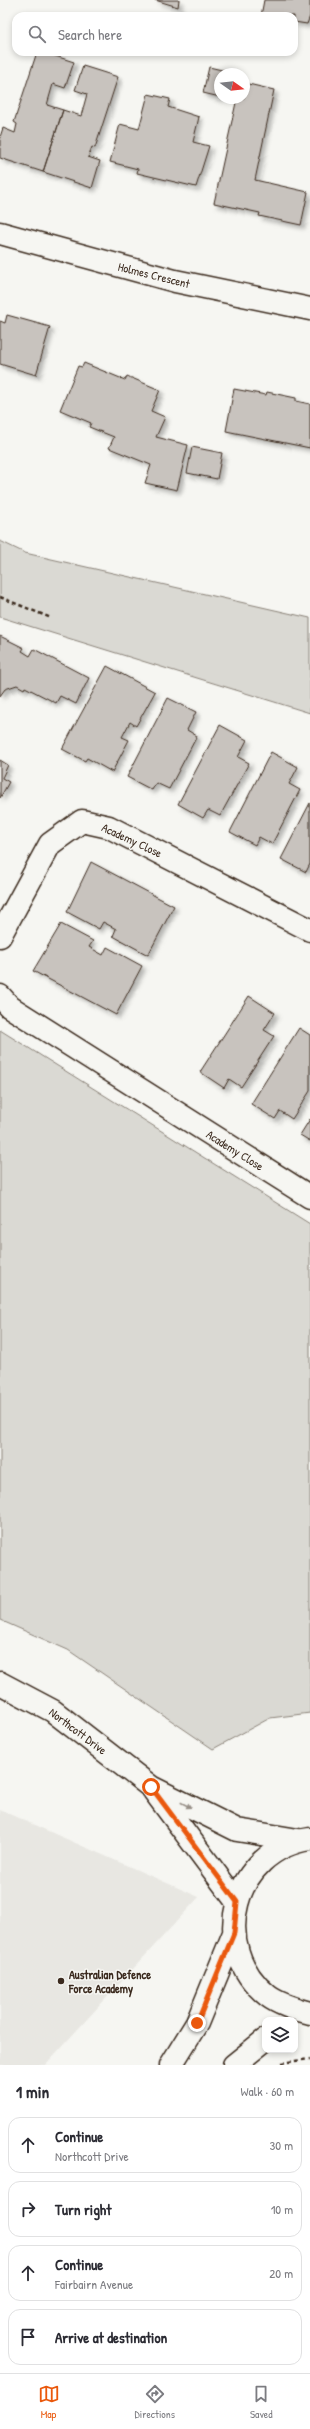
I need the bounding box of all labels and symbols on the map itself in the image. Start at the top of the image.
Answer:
north arrow [214,68,250,104]
street label: Holmes Crescent [116,258,193,292]
street label: Academy Close [99,819,165,861]
street label: Academy Close [203,1126,267,1174]
street label: Northcott Drive [46,1704,110,1758]
route start [142,1778,160,1796]
one-way arrow [180,1802,191,1808]
place label: Australian Defence Force Academy [68,1966,151,1998]
marker: Australian Defence Force Academy [56,1976,66,1986]
route end [188,2014,206,2032]

